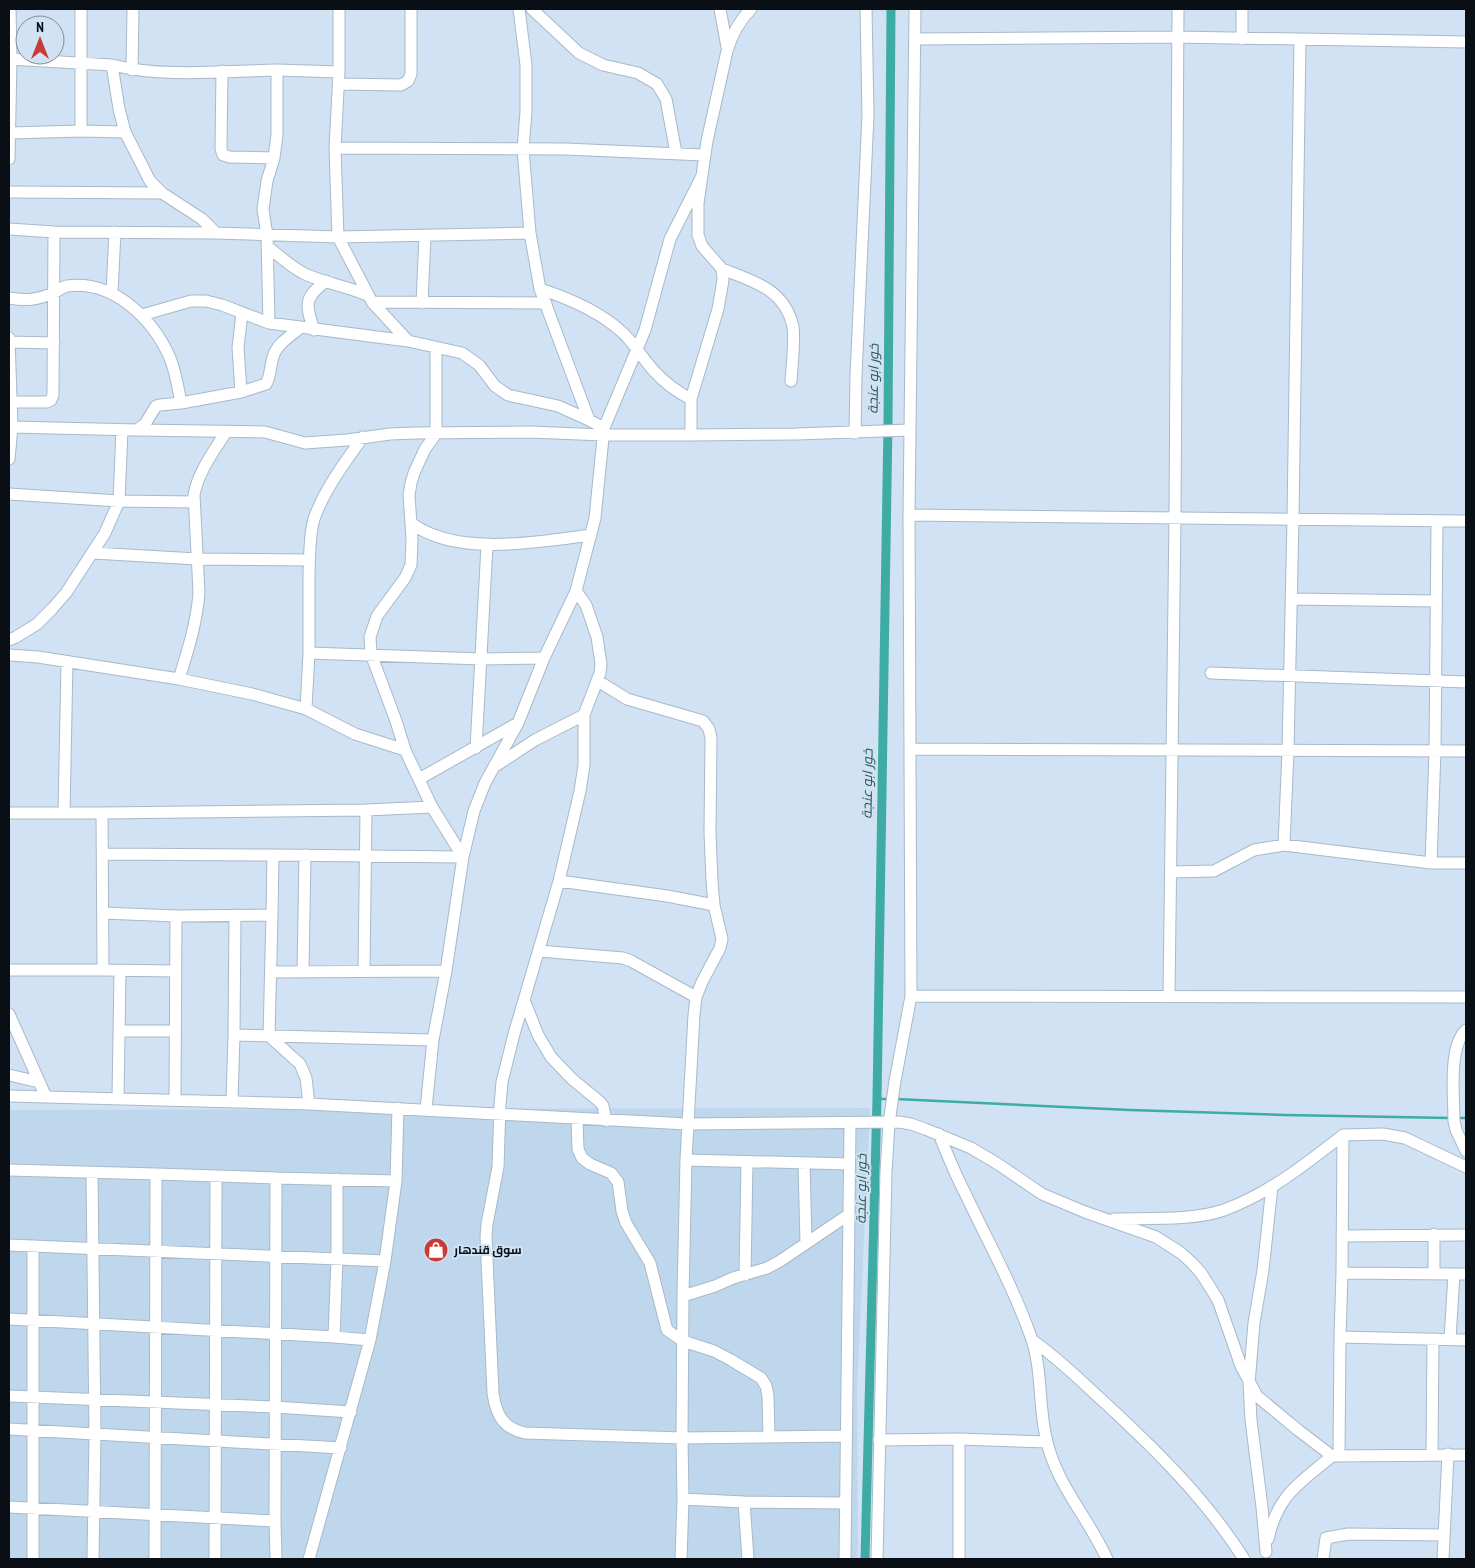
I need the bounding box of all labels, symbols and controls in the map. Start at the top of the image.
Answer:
north arrow [15,15,65,65]
text: N [36,18,44,36]
water label: خور ابو عنجة [863,343,883,414]
water label: خور ابو عنجة [857,748,877,819]
water label: خور ابو عنجة [851,1153,871,1224]
shop icon: سوق قندهار [423,1237,449,1263]
place label: سوق قندهار [453,1242,522,1258]

